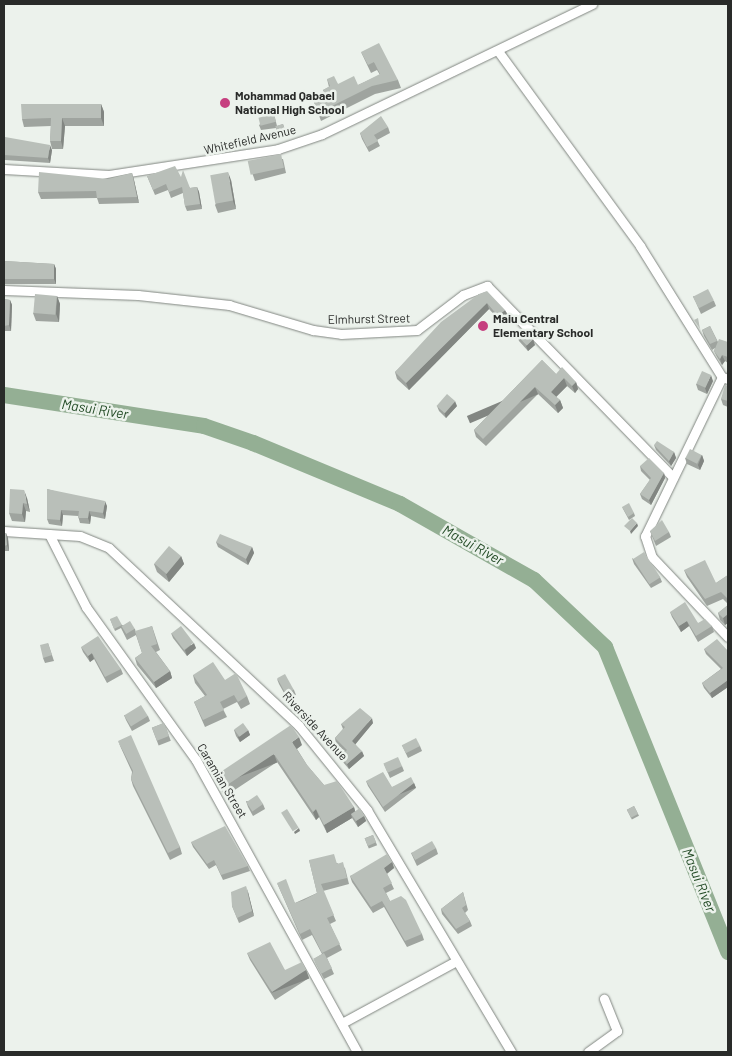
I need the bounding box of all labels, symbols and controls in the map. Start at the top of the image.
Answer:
place label: Mohammad Qabael National High School [235,89,344,117]
marker: Mohammad Qabael National High School [219,97,231,109]
street label: Whitefield Avenue [202,122,298,158]
street label: Elmhurst Street [328,311,410,327]
place label: Maiu Central Elementary School [493,312,593,340]
marker: Maiu Central Elementary School [477,320,489,332]
water label: Masui River [60,395,130,423]
water label: Masui River [439,521,507,569]
street label: Riverside Avenue [279,689,351,763]
street label: Caramian Street [194,741,250,821]
water label: Masui River [679,846,719,914]

